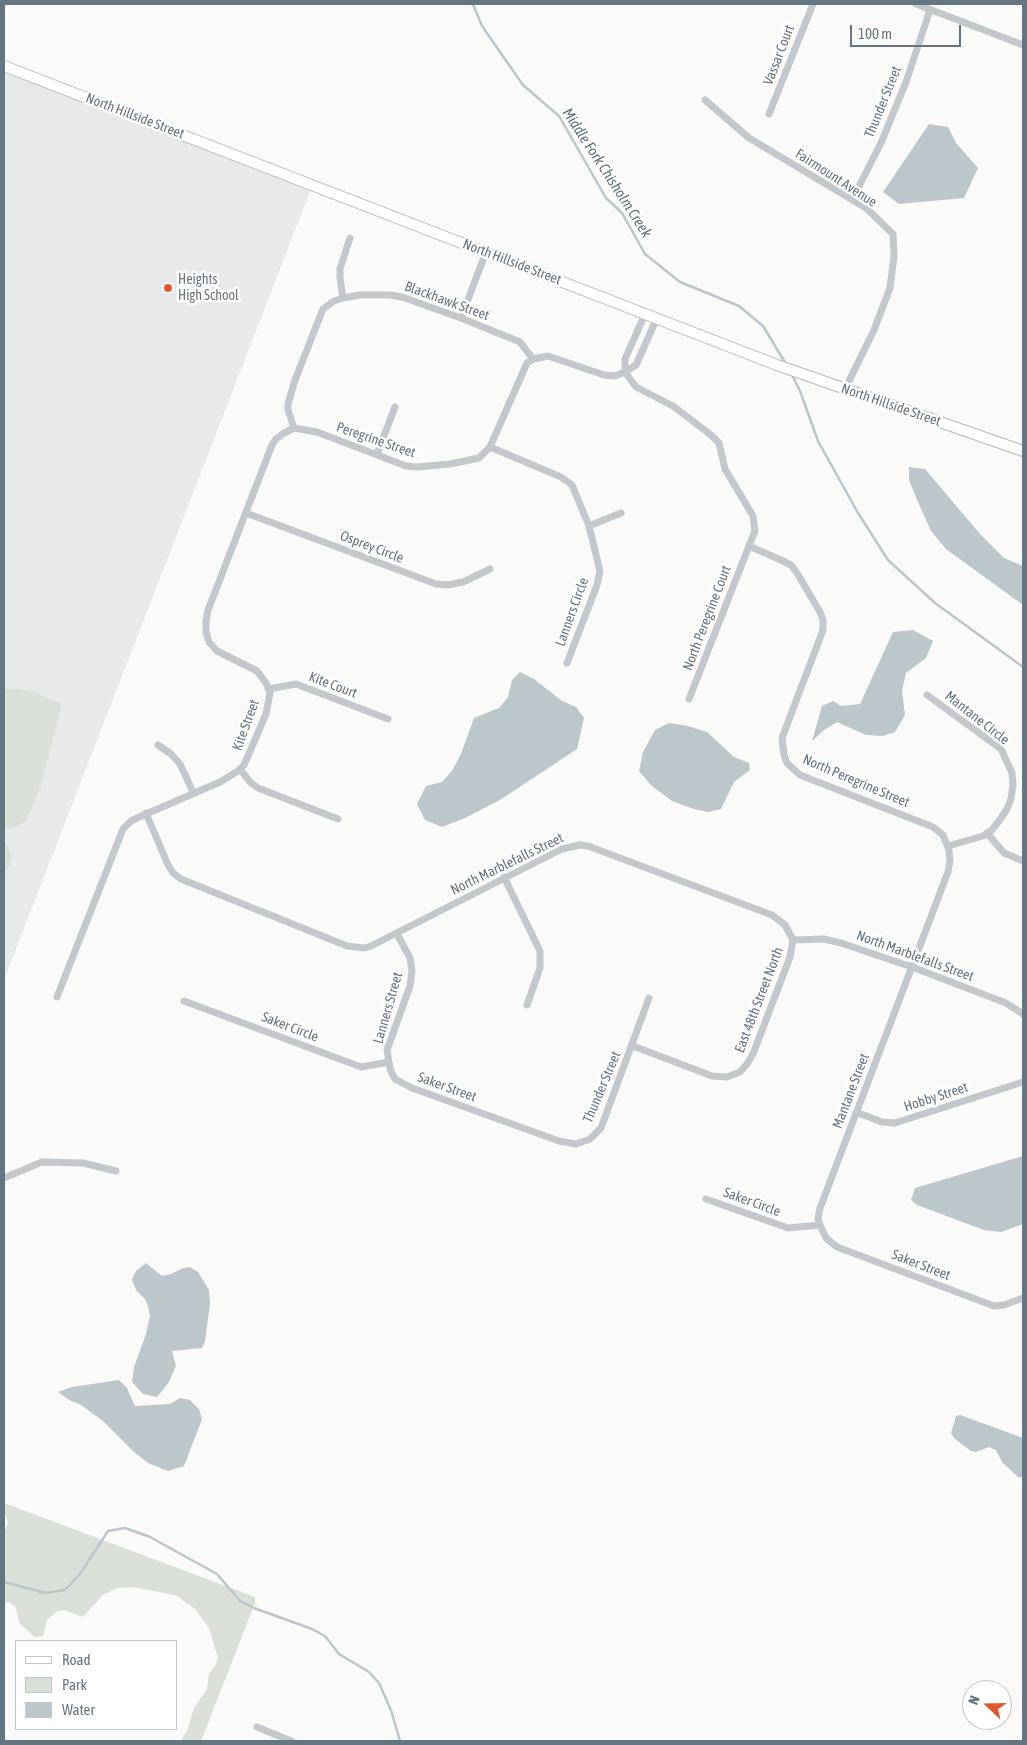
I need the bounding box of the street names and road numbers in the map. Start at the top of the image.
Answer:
street label: Vassar Court [760,23,798,87]
street label: Thunder Street [861,64,905,140]
street label: North Hillside Street [83,89,187,143]
street label: Fairmount Avenue [792,145,880,211]
street label: North Hillside Street [460,235,564,289]
street label: Blackhawk Street [402,278,492,324]
street label: North Hillside Street [839,380,943,430]
street label: Peregrine Street [334,419,418,461]
street label: Osprey Circle [338,527,406,567]
street label: North Peregrine Court [679,563,735,673]
street label: Lanners Circle [552,575,592,649]
street label: Kite Court [307,668,359,702]
street label: Mantane Circle [941,688,1013,748]
street label: Kite Street [229,697,263,753]
street label: North Peregrine Street [800,751,912,811]
street label: North Marblefalls Street [448,829,566,899]
street label: North Marblefalls Street [854,927,976,985]
street label: East 48th Street North [731,945,787,1055]
street label: Lanners Street [370,970,406,1046]
street label: Saker Circle [259,1009,321,1045]
street label: Thunder Street [579,1049,625,1125]
street label: Mantane Street [829,1051,873,1131]
street label: Saker Street [415,1069,479,1105]
street label: Hobby Street [902,1079,970,1115]
street label: Saker Circle [721,1184,783,1220]
street label: Saker Street [889,1246,953,1284]

